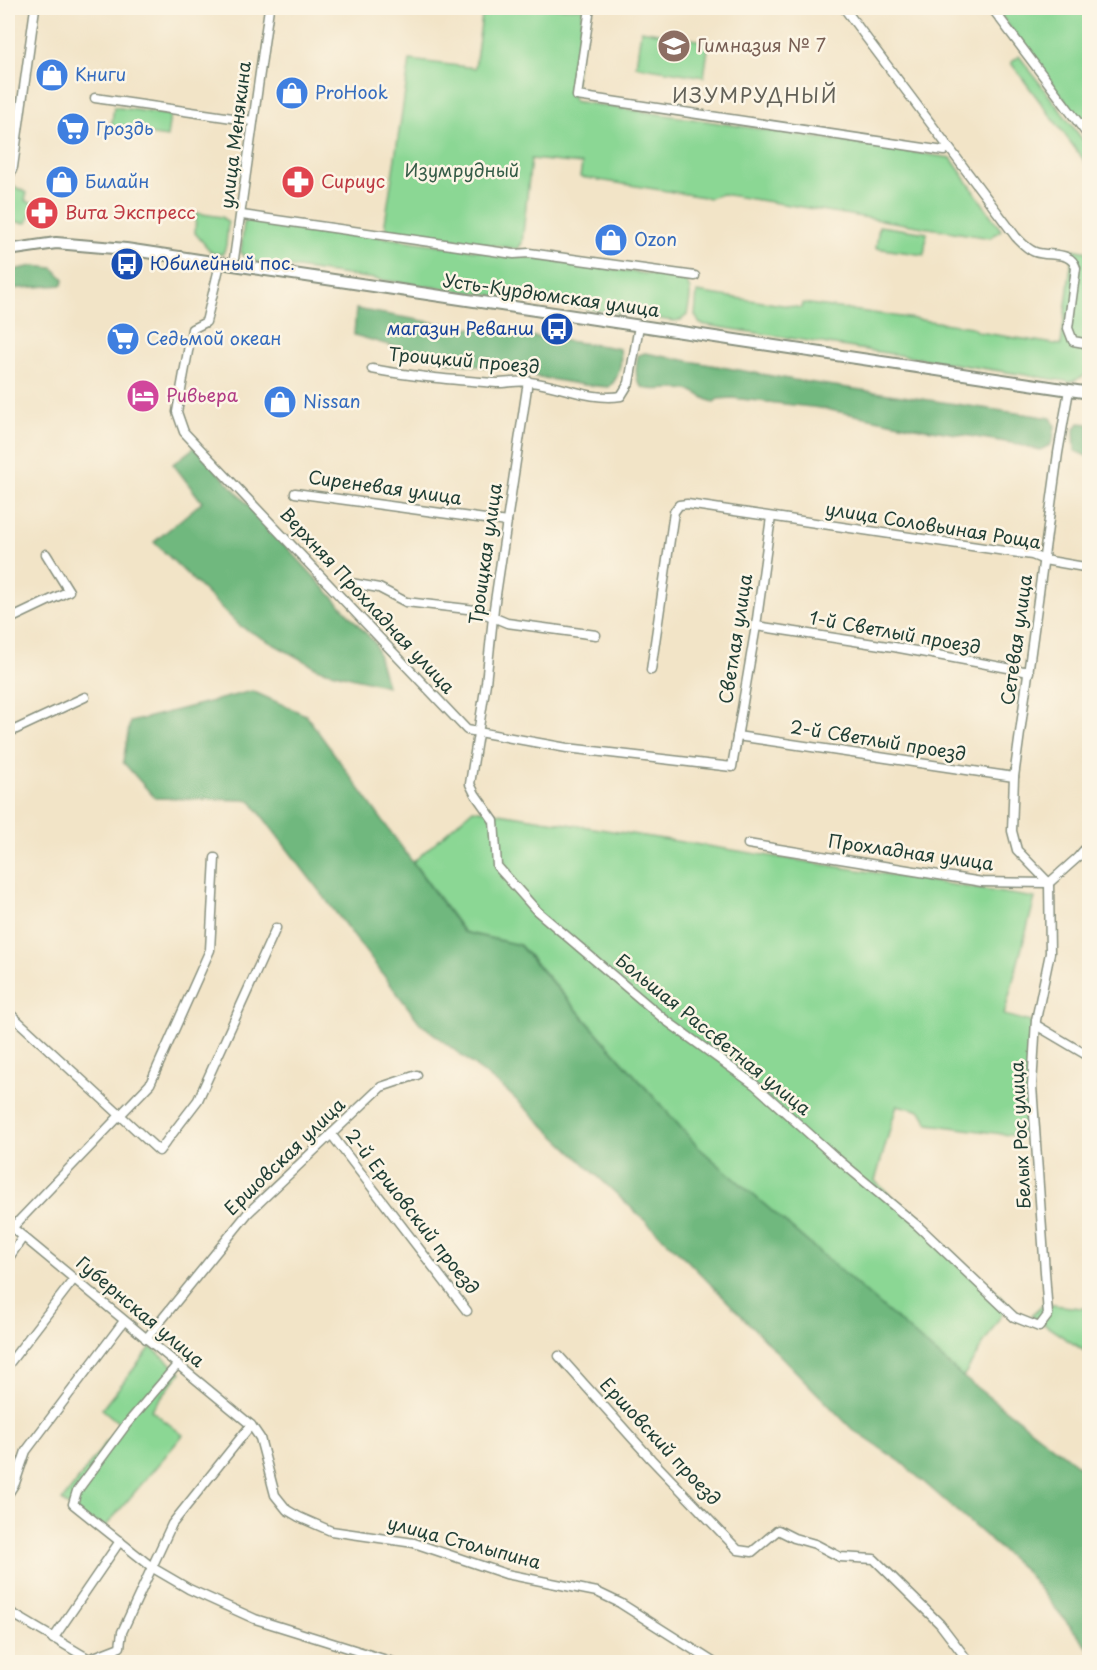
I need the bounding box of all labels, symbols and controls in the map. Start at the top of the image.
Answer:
school or university icon: Гимназия № 7 [656,28,692,64]
place label: Гимназия № 7 [697,31,826,58]
shop icon: Книги [34,57,70,93]
street label: улица Менякина [212,59,257,210]
place label: Книги [75,60,126,87]
shop icon: ProHook [274,75,310,111]
place label: ProHook [315,78,388,105]
district label: ИЗУМРУДНЫЙ [672,80,838,110]
supermarket icon: Гроздь [55,111,91,147]
place label: Гроздь [96,114,153,141]
park label: Изумрудный [405,156,519,183]
shop icon: Билайн [44,164,80,200]
pharmacy icon: Сириус [280,164,316,200]
place label: Билайн [85,167,149,194]
place label: Сириус [321,167,385,194]
pharmacy icon: Вита Экспресс [24,195,60,231]
place label: Вита Экспресс [65,198,196,225]
shop icon: Ozon [593,222,629,258]
place label: Ozon [634,225,677,252]
bus stop icon: Юбилейный пос. [109,246,145,282]
place label: Юбилейный пос. [150,249,295,276]
street label: Усть-Курдюмская улица [441,266,662,323]
bus stop icon: магазин Реванш [539,311,575,347]
place label: магазин Реванш [387,314,534,341]
supermarket icon: Седьмой океан [105,321,141,357]
place label: Седьмой океан [146,324,282,351]
street label: Троицкий проезд [388,339,541,380]
hotel icon: Ривьера [125,378,161,414]
place label: Ривьера [166,381,239,408]
shop icon: Nissan [262,384,298,420]
place label: Nissan [303,387,360,414]
street label: Сиреневая улица [307,462,464,511]
street label: Троицкая улица [461,480,508,626]
street label: улица Соловьиная Роща [823,494,1044,555]
street label: Верхняя Прохладная улица [274,501,462,700]
street label: Светлая улица [711,571,758,706]
street label: Сетевая улица [993,572,1038,707]
street label: 1-й Светлый проезд [808,603,983,660]
street label: 2-й Светлый проезд [788,712,968,767]
street label: Прохладная улица [827,827,996,877]
street label: Большая Рассветная улица [611,946,818,1122]
street label: Белых Рос улица [1002,1060,1037,1210]
street label: Ершовская улица [217,1091,351,1221]
street label: 2-й Ершовский проезд [340,1122,487,1300]
street label: Губернская улица [71,1249,212,1373]
street label: Ершовский проезд [594,1371,728,1511]
street label: улица Столыпина [385,1508,545,1575]

